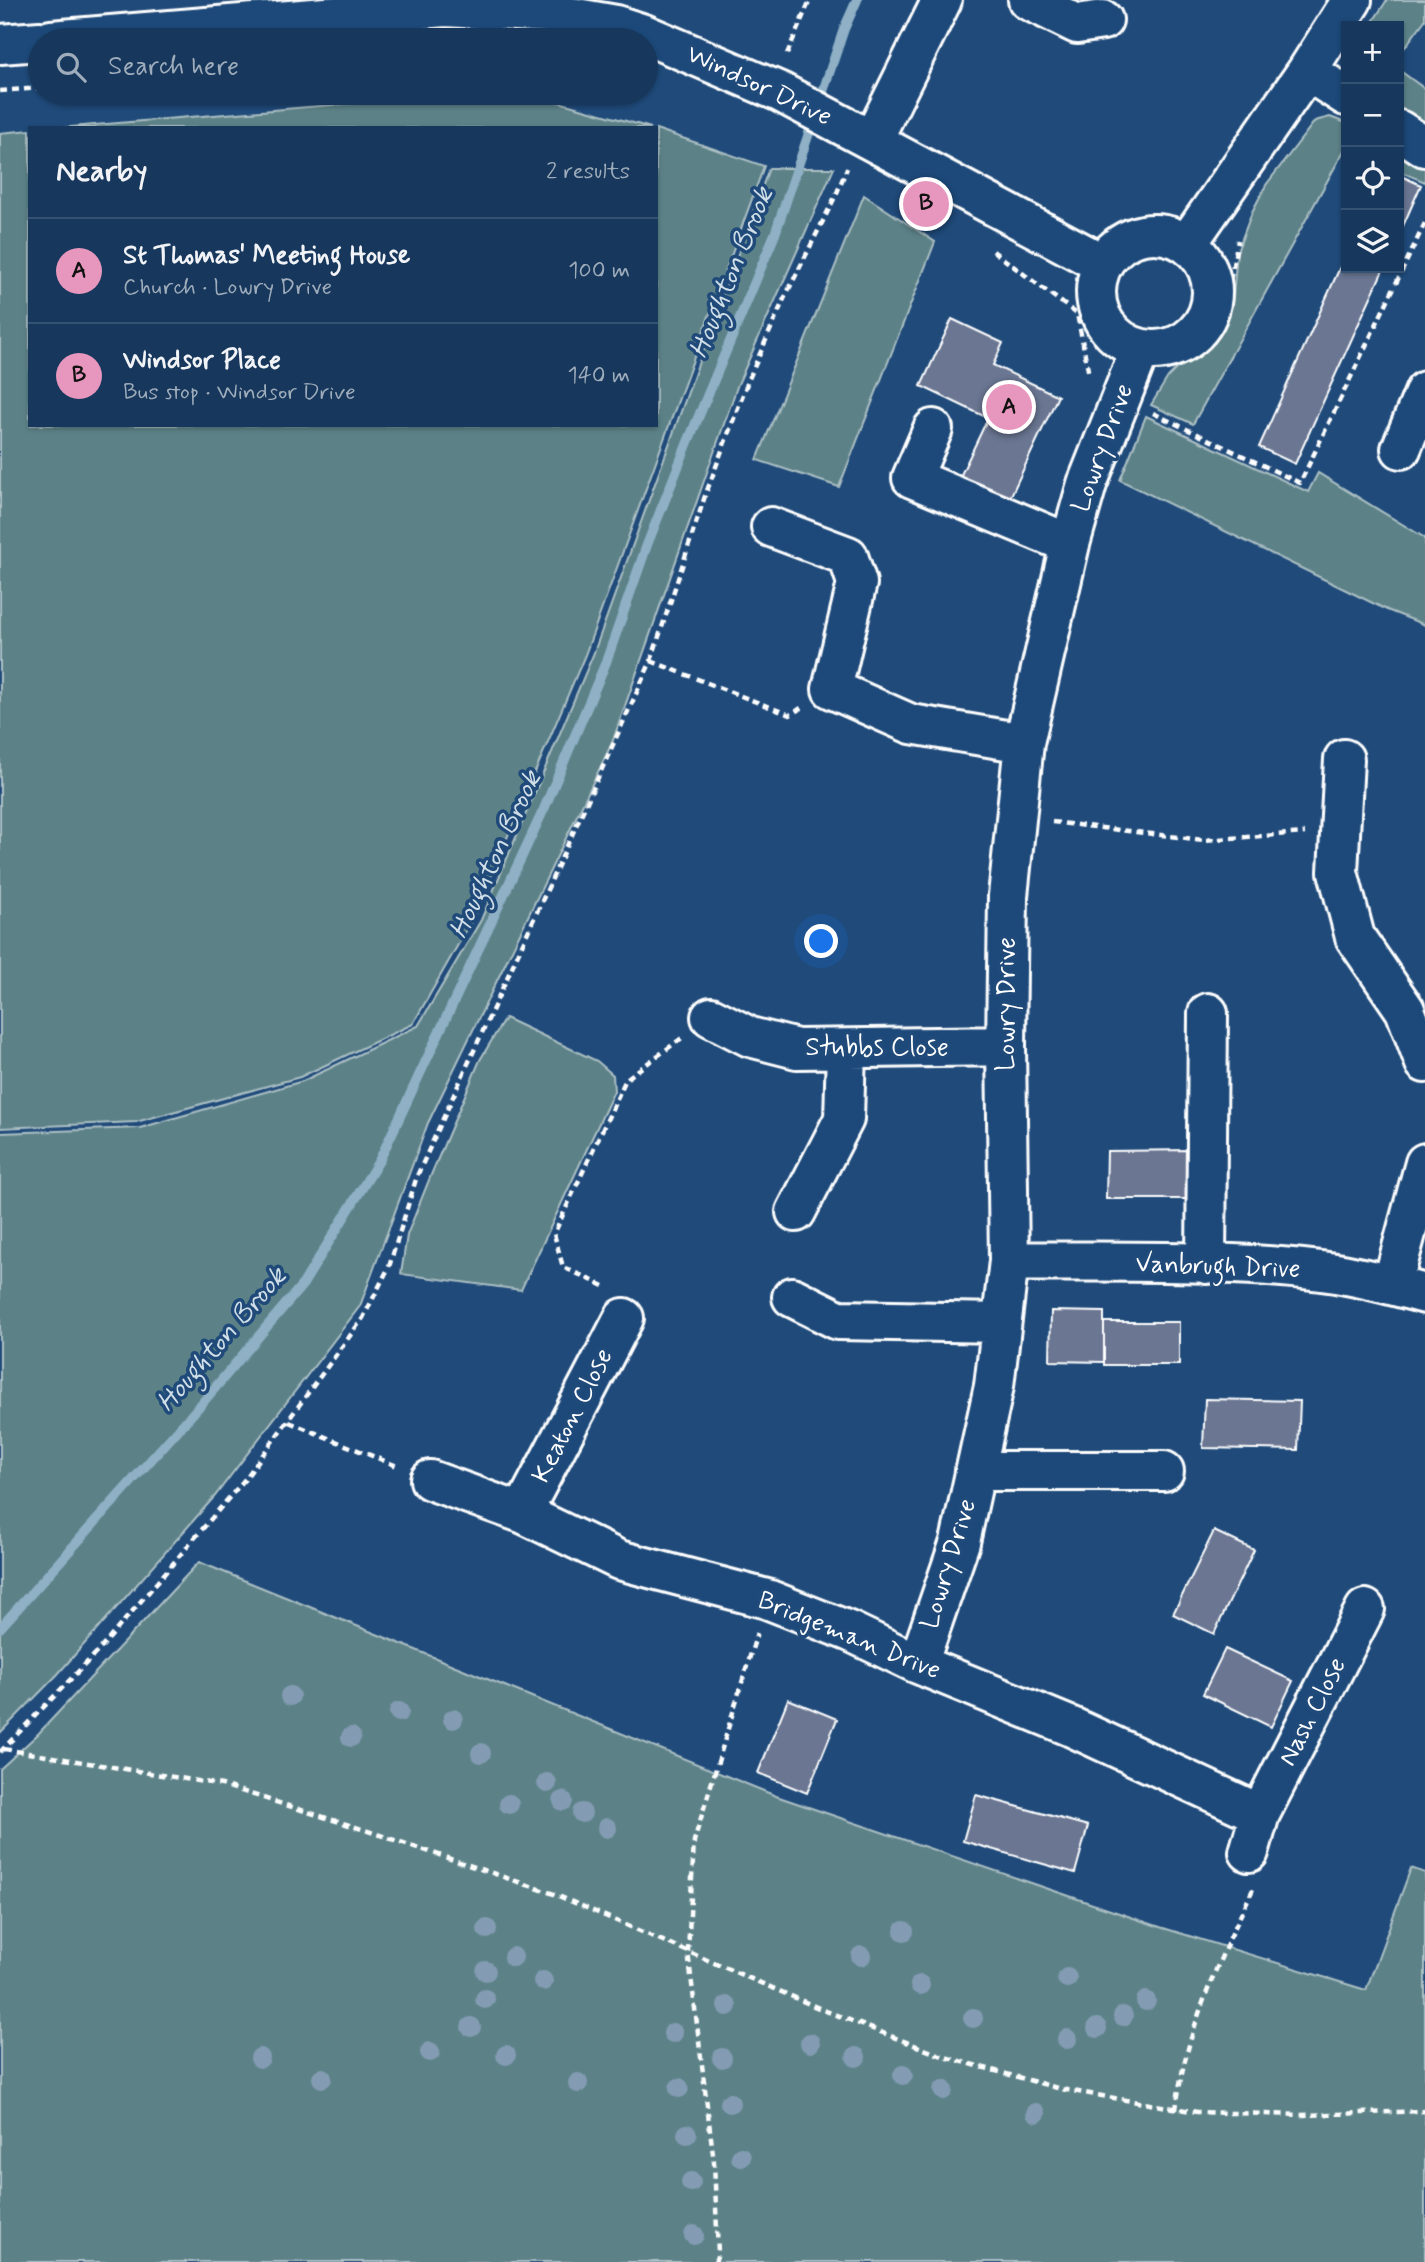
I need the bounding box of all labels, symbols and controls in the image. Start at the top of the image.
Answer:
map controls [1341,21,1404,273]
button: + [1341,21,1404,84]
search box [28,28,658,105]
street label: Windsor Drive [681,37,837,135]
icon: search [52,48,90,86]
text: Search here [108,50,239,84]
button: − [1341,84,1404,147]
button: locate [1341,147,1404,210]
text: Nearby [56,152,147,191]
text: 2 results [546,157,630,187]
pin: B [903,178,949,230]
water label: Houghton Brook [681,180,787,365]
button: layers [1341,210,1404,273]
text: St Thomas' Meeting House [123,239,410,273]
text: A [71,256,87,286]
text: 100 m [568,256,630,286]
text: Church · Lowry Drive [123,273,332,303]
text: Windsor Place [123,344,281,378]
text: B [72,361,86,391]
text: 140 m [567,361,630,391]
text: Bus stop · Windsor Drive [123,378,356,408]
street label: Lowry Drive [1064,379,1142,517]
pin: A [986,381,1032,433]
water label: Houghton Brook [441,763,555,946]
your location [804,924,838,958]
street label: Lowry Drive [990,937,1024,1071]
street label: Stubbs Close [805,1031,949,1065]
street label: Vanbrugh Drive [1135,1247,1301,1290]
water label: Houghton Brook [149,1258,299,1422]
street label: Keaton Close [525,1343,621,1489]
street label: Lowry Drive [913,1495,985,1633]
street label: Bridgeman Drive [752,1584,946,1688]
street label: Nash Close [1271,1652,1355,1772]

